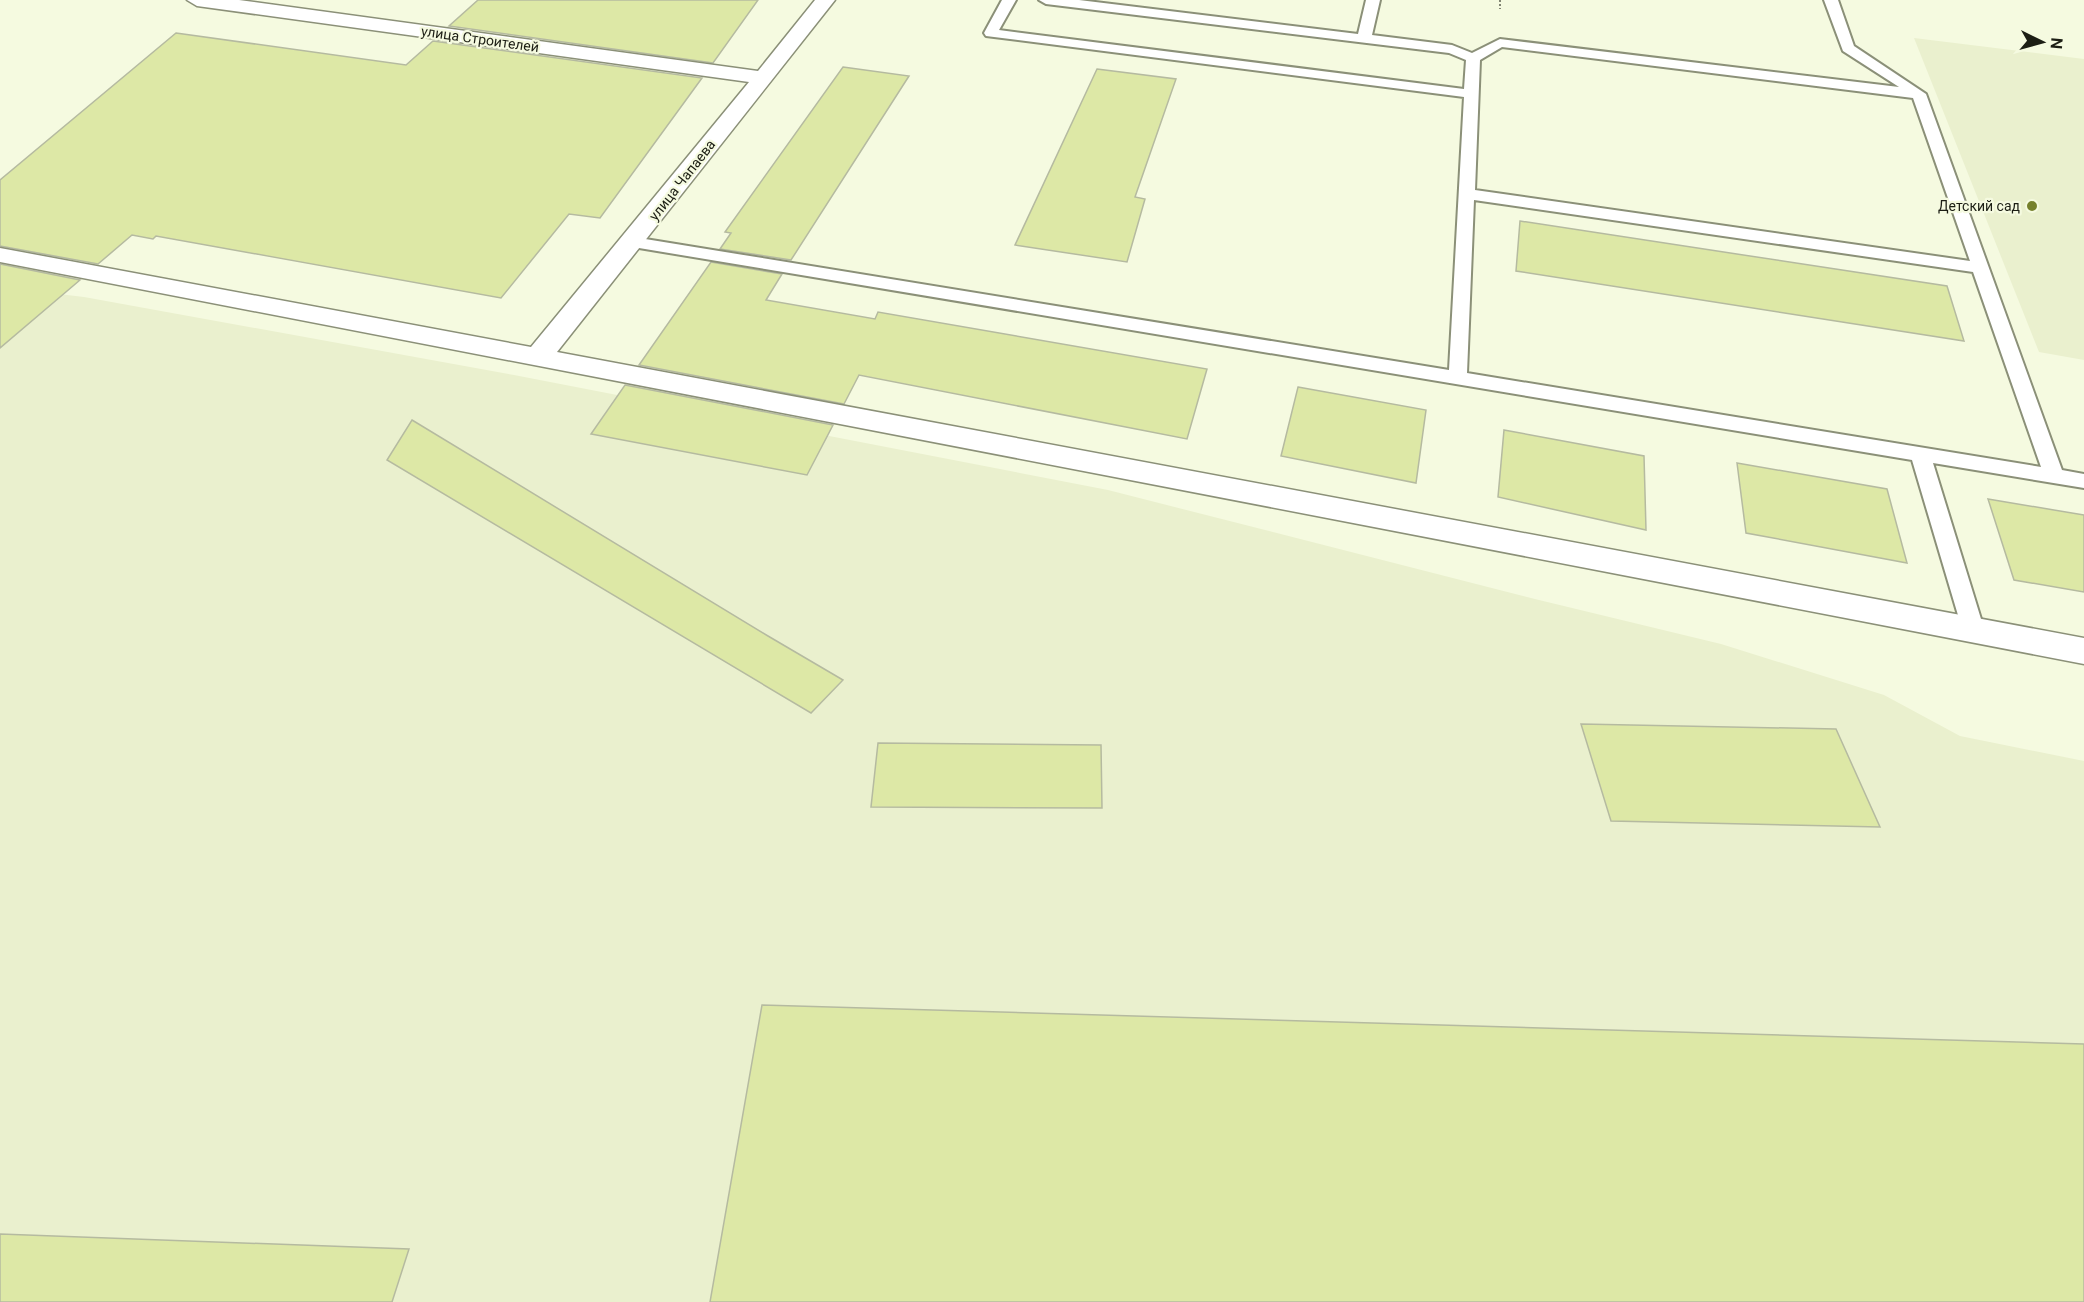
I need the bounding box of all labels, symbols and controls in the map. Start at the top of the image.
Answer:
north arrow [2012,12,2072,72]
street label: улица Строителей [420,23,540,55]
text: N [2046,37,2066,50]
street label: улица Чапаева [646,137,718,223]
place label: Детский сад [1938,198,2021,214]
marker: Детский сад [2025,199,2039,213]

